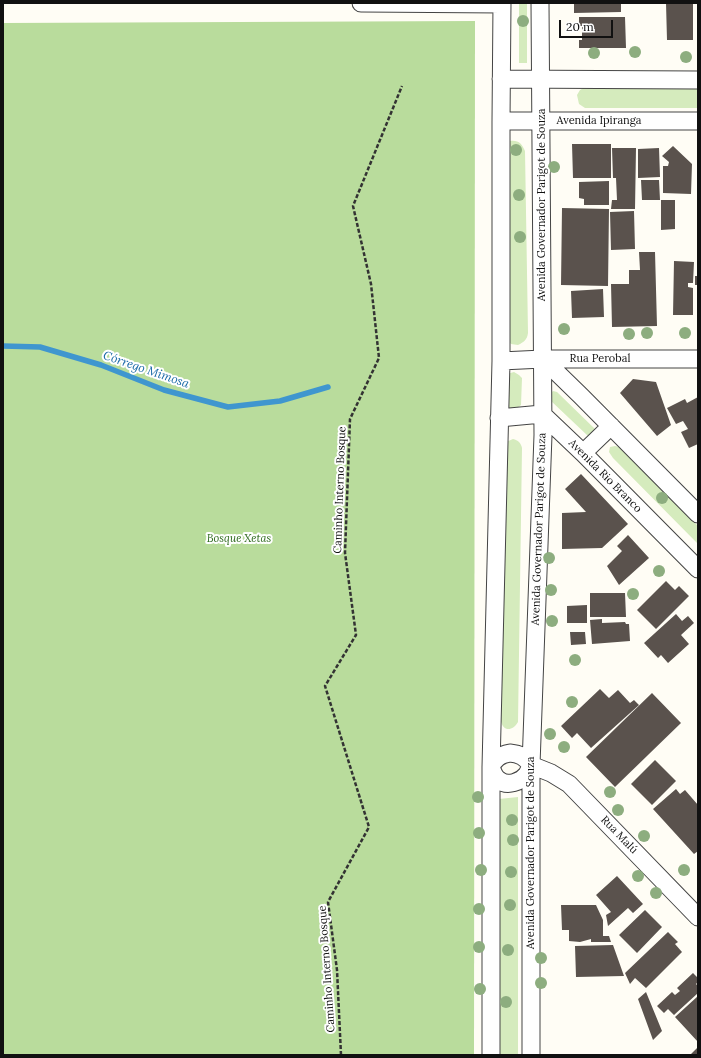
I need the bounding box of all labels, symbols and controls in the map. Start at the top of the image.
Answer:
scale bar [561,12,615,38]
text: 20 m [566,19,594,34]
street label: Avenida Governador Parigot de Souza [535,109,549,301]
street label: Avenida Ipiranga [556,114,642,128]
water label: Córrego Mimosa [101,349,191,391]
street label: Rua Perobal [570,352,630,366]
street label: Caminho Interno Bosque [331,426,349,554]
street label: Avenida Governador Parigot de Souza [529,432,549,626]
street label: Avenida Rio Branco [566,437,644,515]
park label: Bosque Xetas [207,532,271,546]
street label: Avenida Governador Parigot de Souza [524,757,538,949]
street label: Rua Malú [598,813,640,857]
street label: Caminho Interno Bosque [316,905,338,1033]

